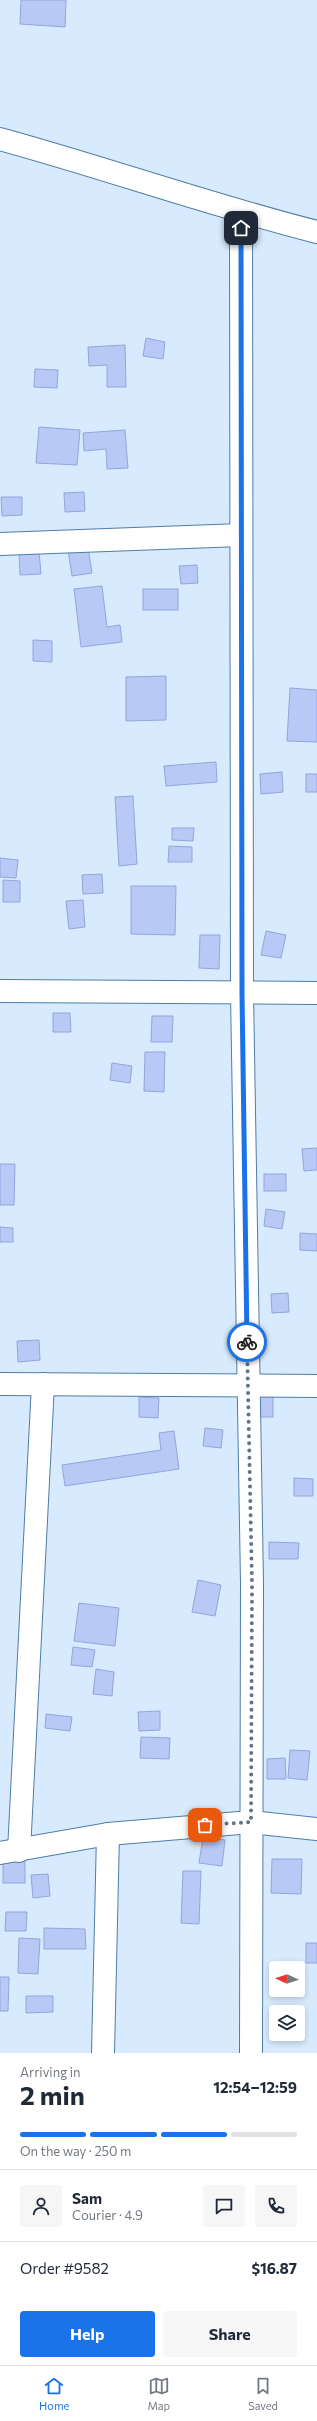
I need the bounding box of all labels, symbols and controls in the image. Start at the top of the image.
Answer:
pin [224,211,258,245]
icon: home [230,217,252,239]
courier [227,1322,267,1362]
icon: bike [236,1331,258,1353]
pin [188,1808,222,1842]
icon: bag [194,1814,216,1836]
north arrow [269,1961,305,1997]
map controls [269,1961,305,2041]
button: layers [269,2005,305,2041]
text: Arriving in [20,2064,80,2080]
text: 12:54–12:59 [213,2078,297,2096]
text: 2 min [20,2079,85,2110]
text: On the way · 250 m [20,2143,131,2159]
button: person [20,2185,62,2227]
button: chat [203,2185,245,2227]
button: phone [255,2185,297,2227]
text: Sam [72,2189,102,2207]
text: Courier · 4.9 [72,2207,143,2223]
text: Order #9582 [20,2259,109,2277]
text: $16.87 [251,2259,297,2277]
button: Help [20,2311,155,2357]
button: Share [163,2311,297,2357]
tab: Home [39,2375,69,2412]
tab: Map [147,2375,170,2412]
tab: Saved [248,2375,278,2412]

